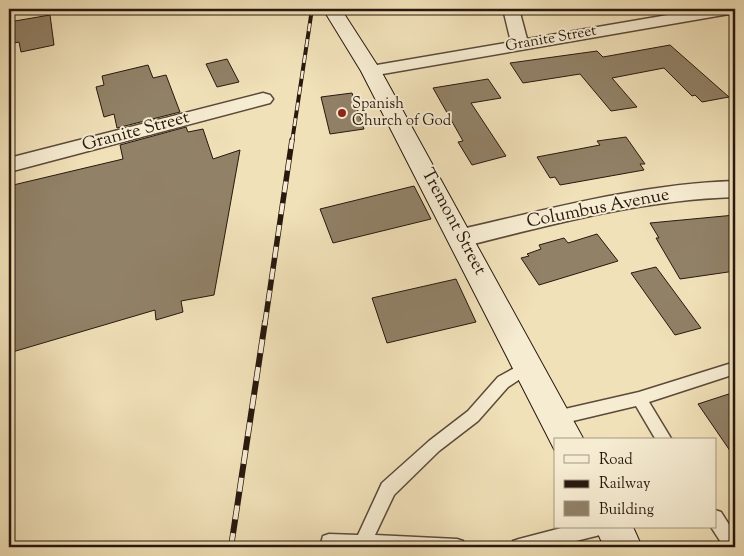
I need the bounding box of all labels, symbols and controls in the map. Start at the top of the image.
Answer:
street label: Granite Street [504,21,598,57]
place label: Spanish Church of God [352,94,452,132]
street label: Granite Street [79,105,193,159]
marker: Spanish Church of God [336,107,348,119]
street label: Tremont Street [414,164,492,280]
street label: Columbus Avenue [524,182,672,236]
legend [554,438,716,528]
text: Road [599,450,633,471]
text: Railway [599,474,651,495]
text: Building [599,500,654,521]

